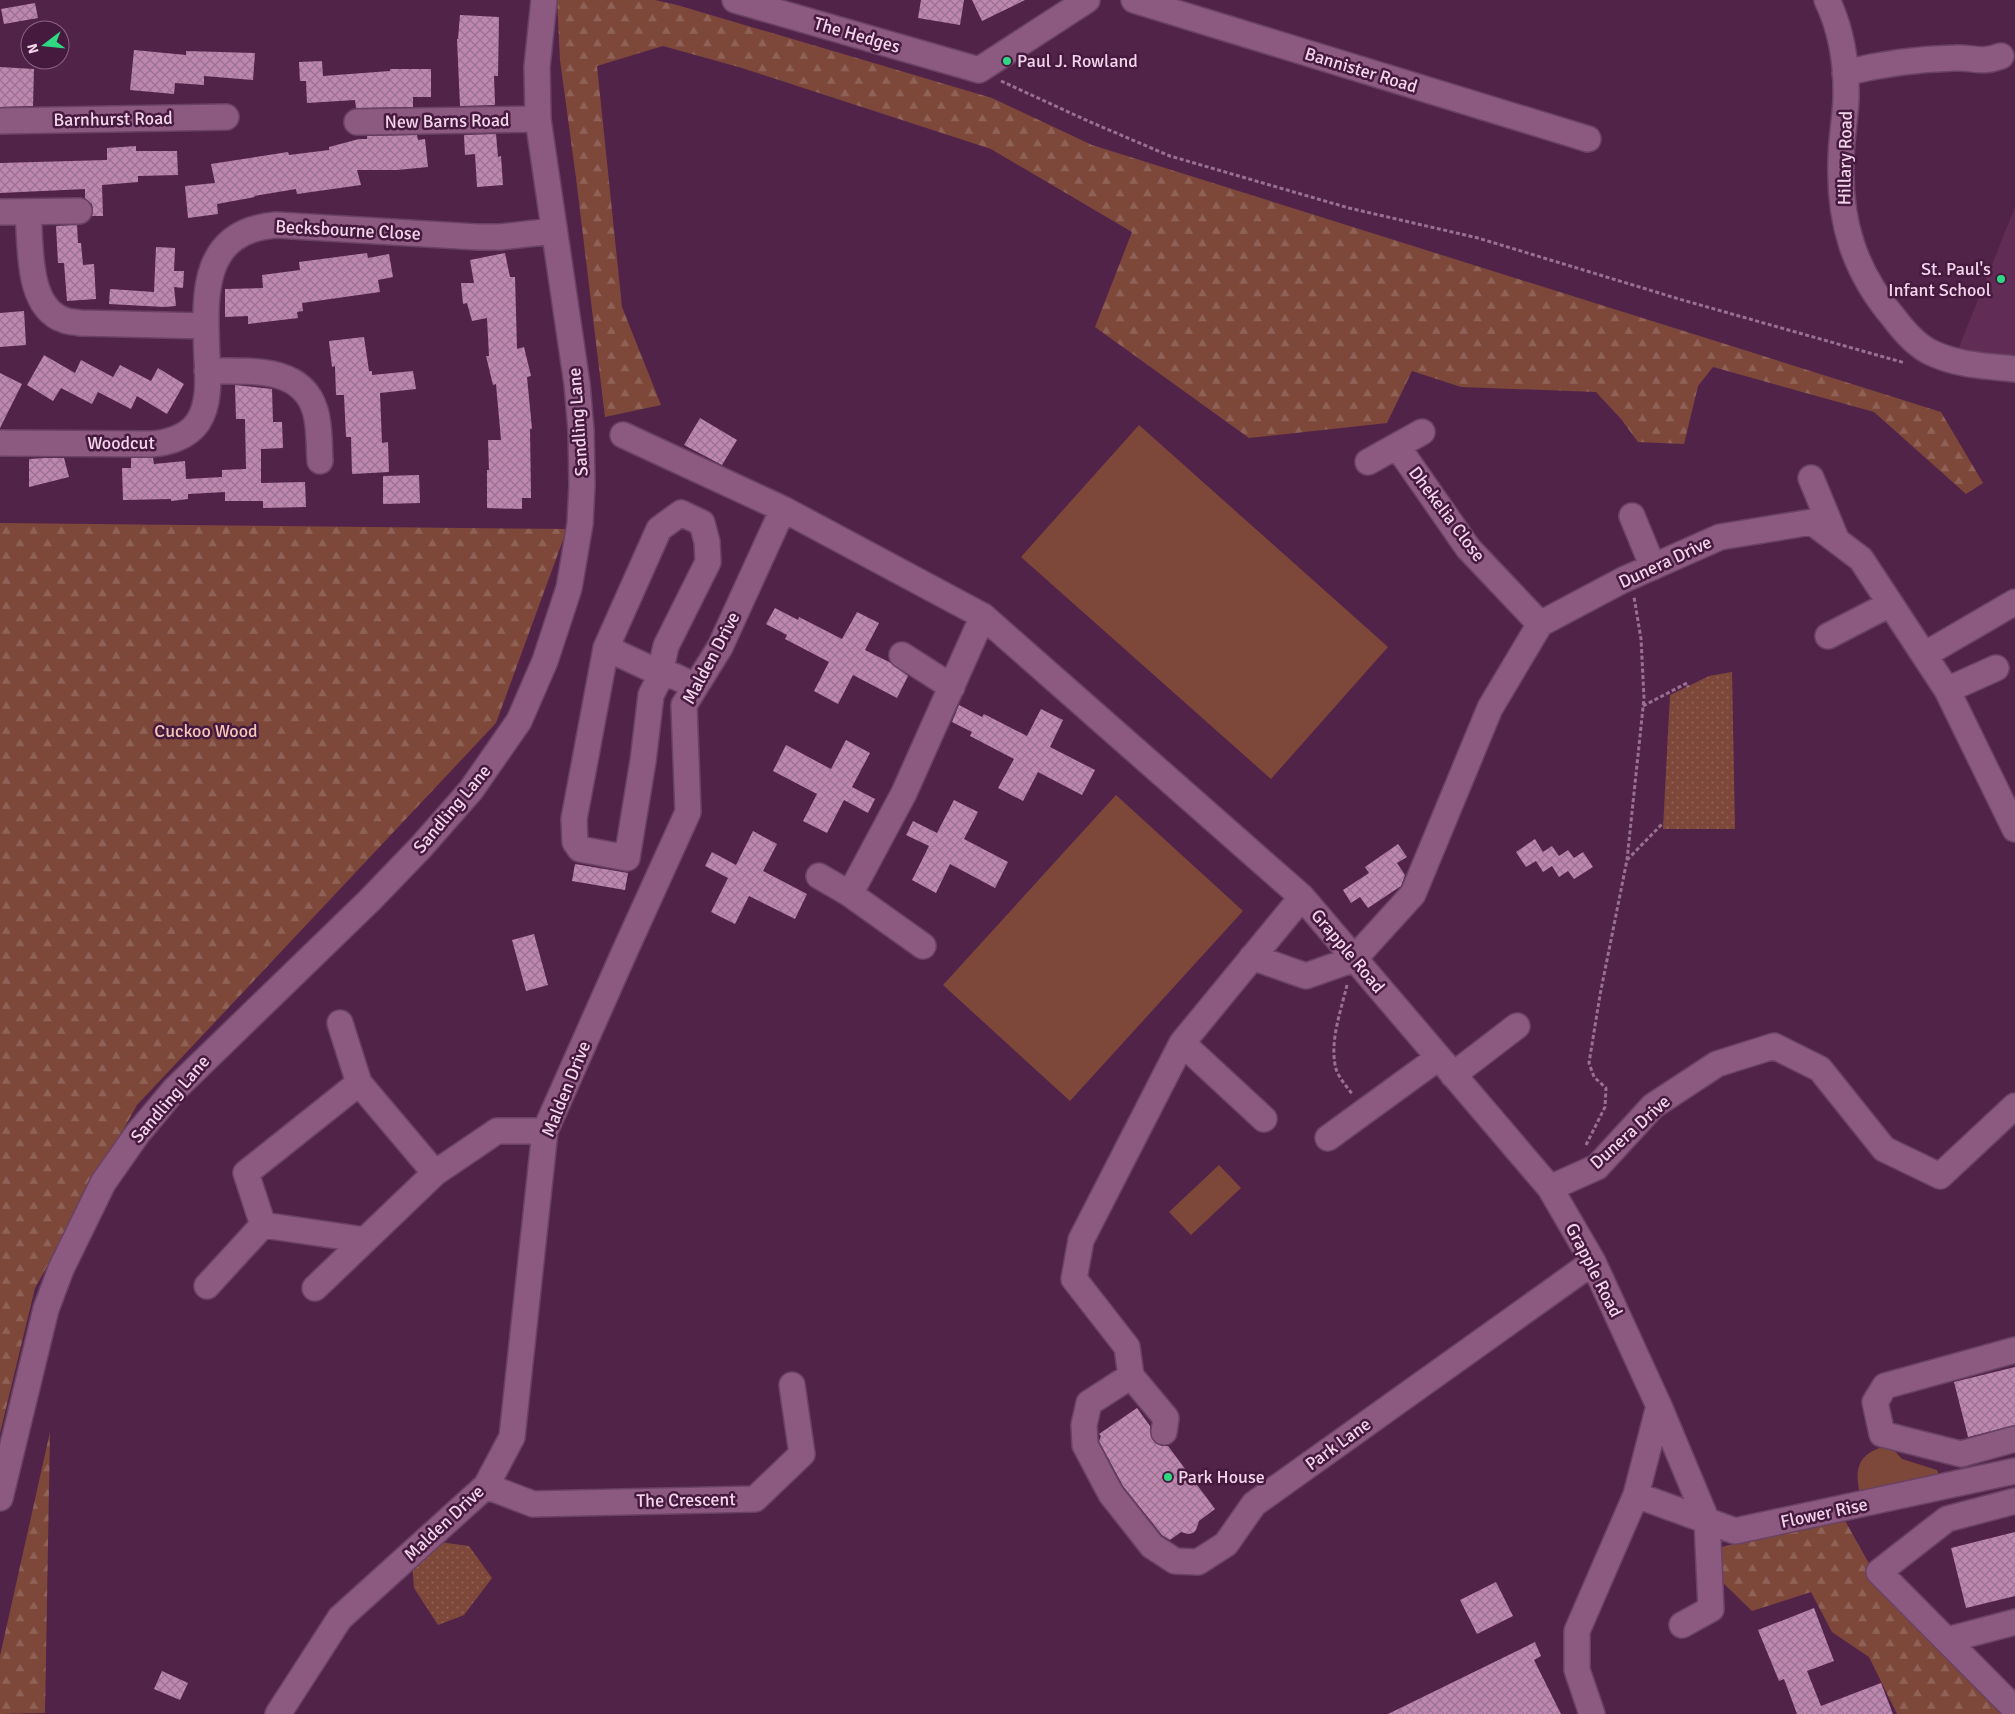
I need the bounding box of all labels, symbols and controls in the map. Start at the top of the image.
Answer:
street label: The Hedges [811,12,903,58]
north arrow [20,20,70,70]
text: N [23,41,42,55]
street label: Bannister Road [1302,42,1420,98]
place label: Paul J. Rowland [1017,50,1138,72]
marker: Paul J. Rowland [1001,55,1013,67]
street label: Barnhurst Road [53,107,173,131]
street label: New Barns Road [384,109,510,133]
street label: Hillary Road [1833,111,1857,205]
street label: Becksbourne Close [275,215,421,245]
place label: St. Paul's Infant School [1888,258,1991,301]
marker: St. Paul's Infant School [1995,273,2007,285]
street label: Sandling Lane [563,367,593,477]
street label: Woodcut [87,432,155,454]
street label: Dhekelia Close [1404,462,1490,566]
street label: Dunera Drive [1615,531,1715,593]
street label: Malden Drive [677,608,745,708]
park label: Cuckoo Wood [154,720,258,742]
street label: Sandling Lane [409,760,495,858]
street label: Grapple Road [1307,905,1389,997]
street label: Malden Drive [537,1038,595,1140]
street label: Sandling Lane [126,1051,214,1147]
street label: Dunera Drive [1585,1090,1675,1174]
street label: Grapple Road [1561,1219,1627,1321]
street label: Park Lane [1301,1413,1375,1475]
place label: Park House [1178,1466,1265,1488]
marker: Park House [1162,1471,1174,1483]
street label: Malden Drive [399,1480,489,1566]
street label: The Crescent [636,1488,736,1512]
street label: Flower Rise [1778,1493,1870,1533]

